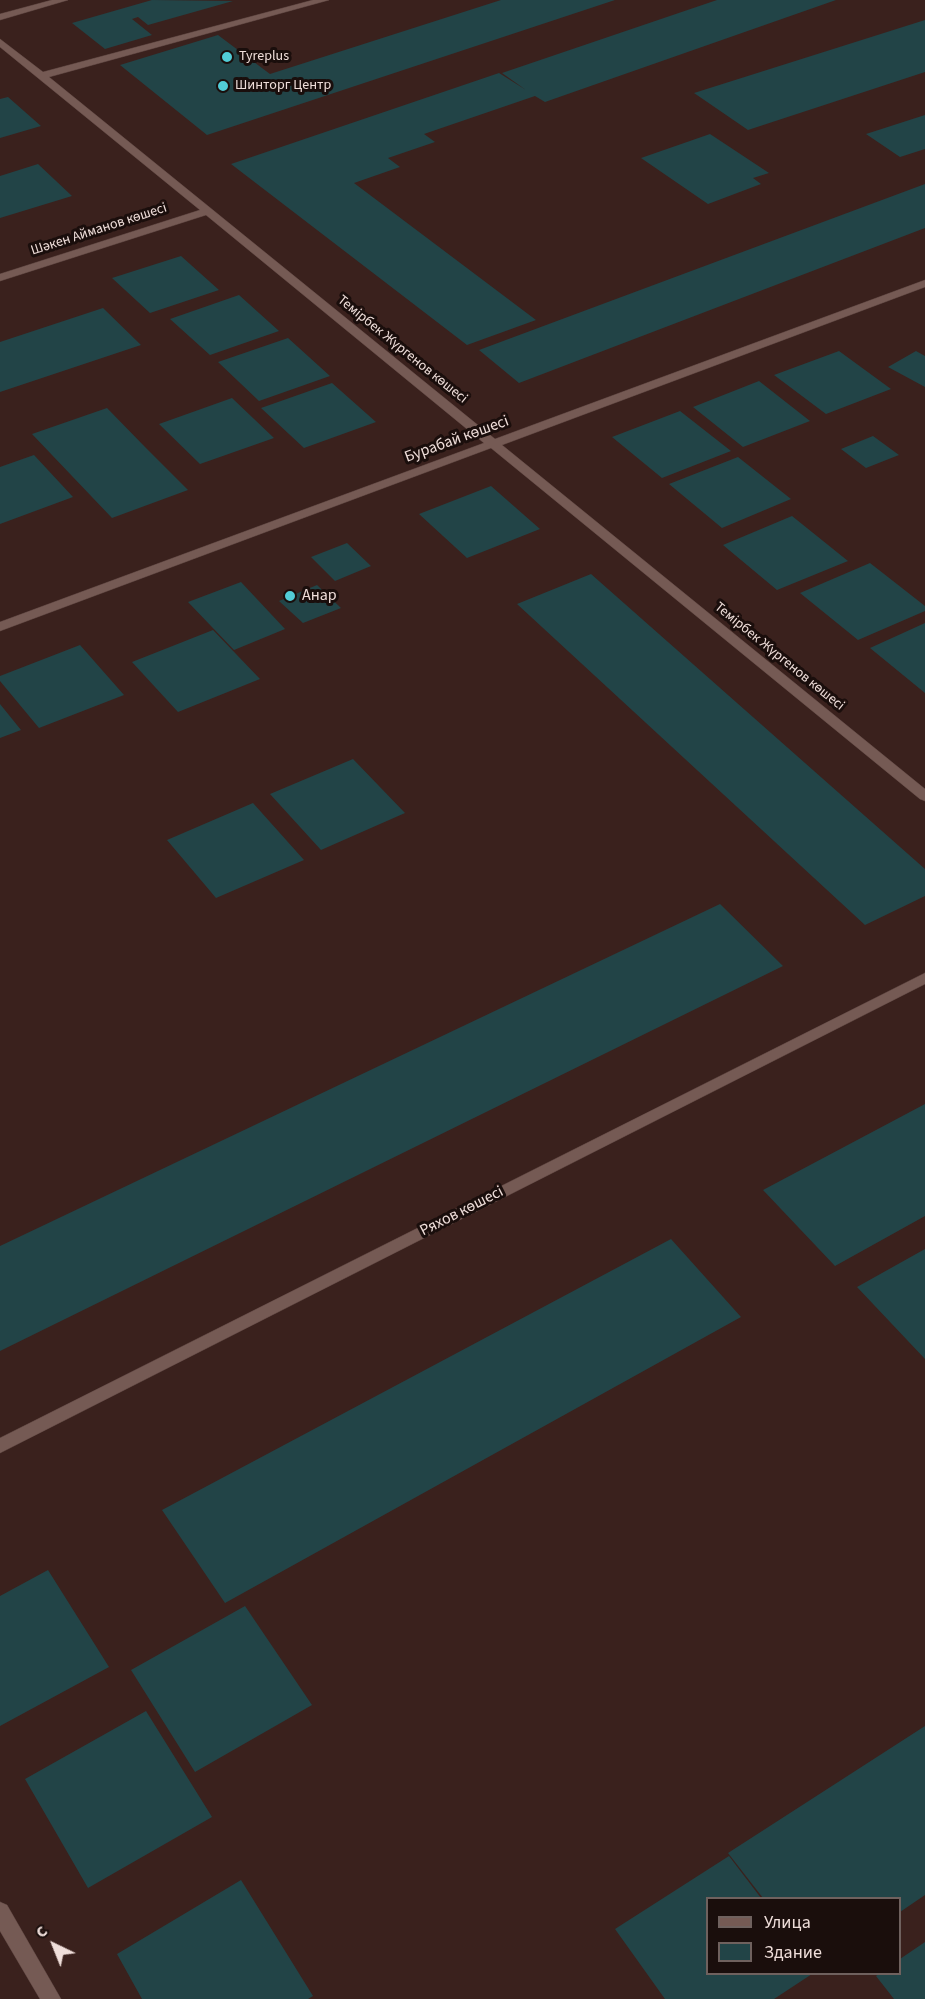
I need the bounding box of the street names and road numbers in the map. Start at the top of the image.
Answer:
street label: Шәкен Айманов көшесі [29,200,169,260]
street label: Темірбек Жүргенов көшесі [334,292,470,408]
street label: Бурабай көшесі [402,412,512,468]
street label: Темірбек Жүргенов көшесі [711,599,847,715]
street label: Ряхов көшесі [417,1183,507,1241]

